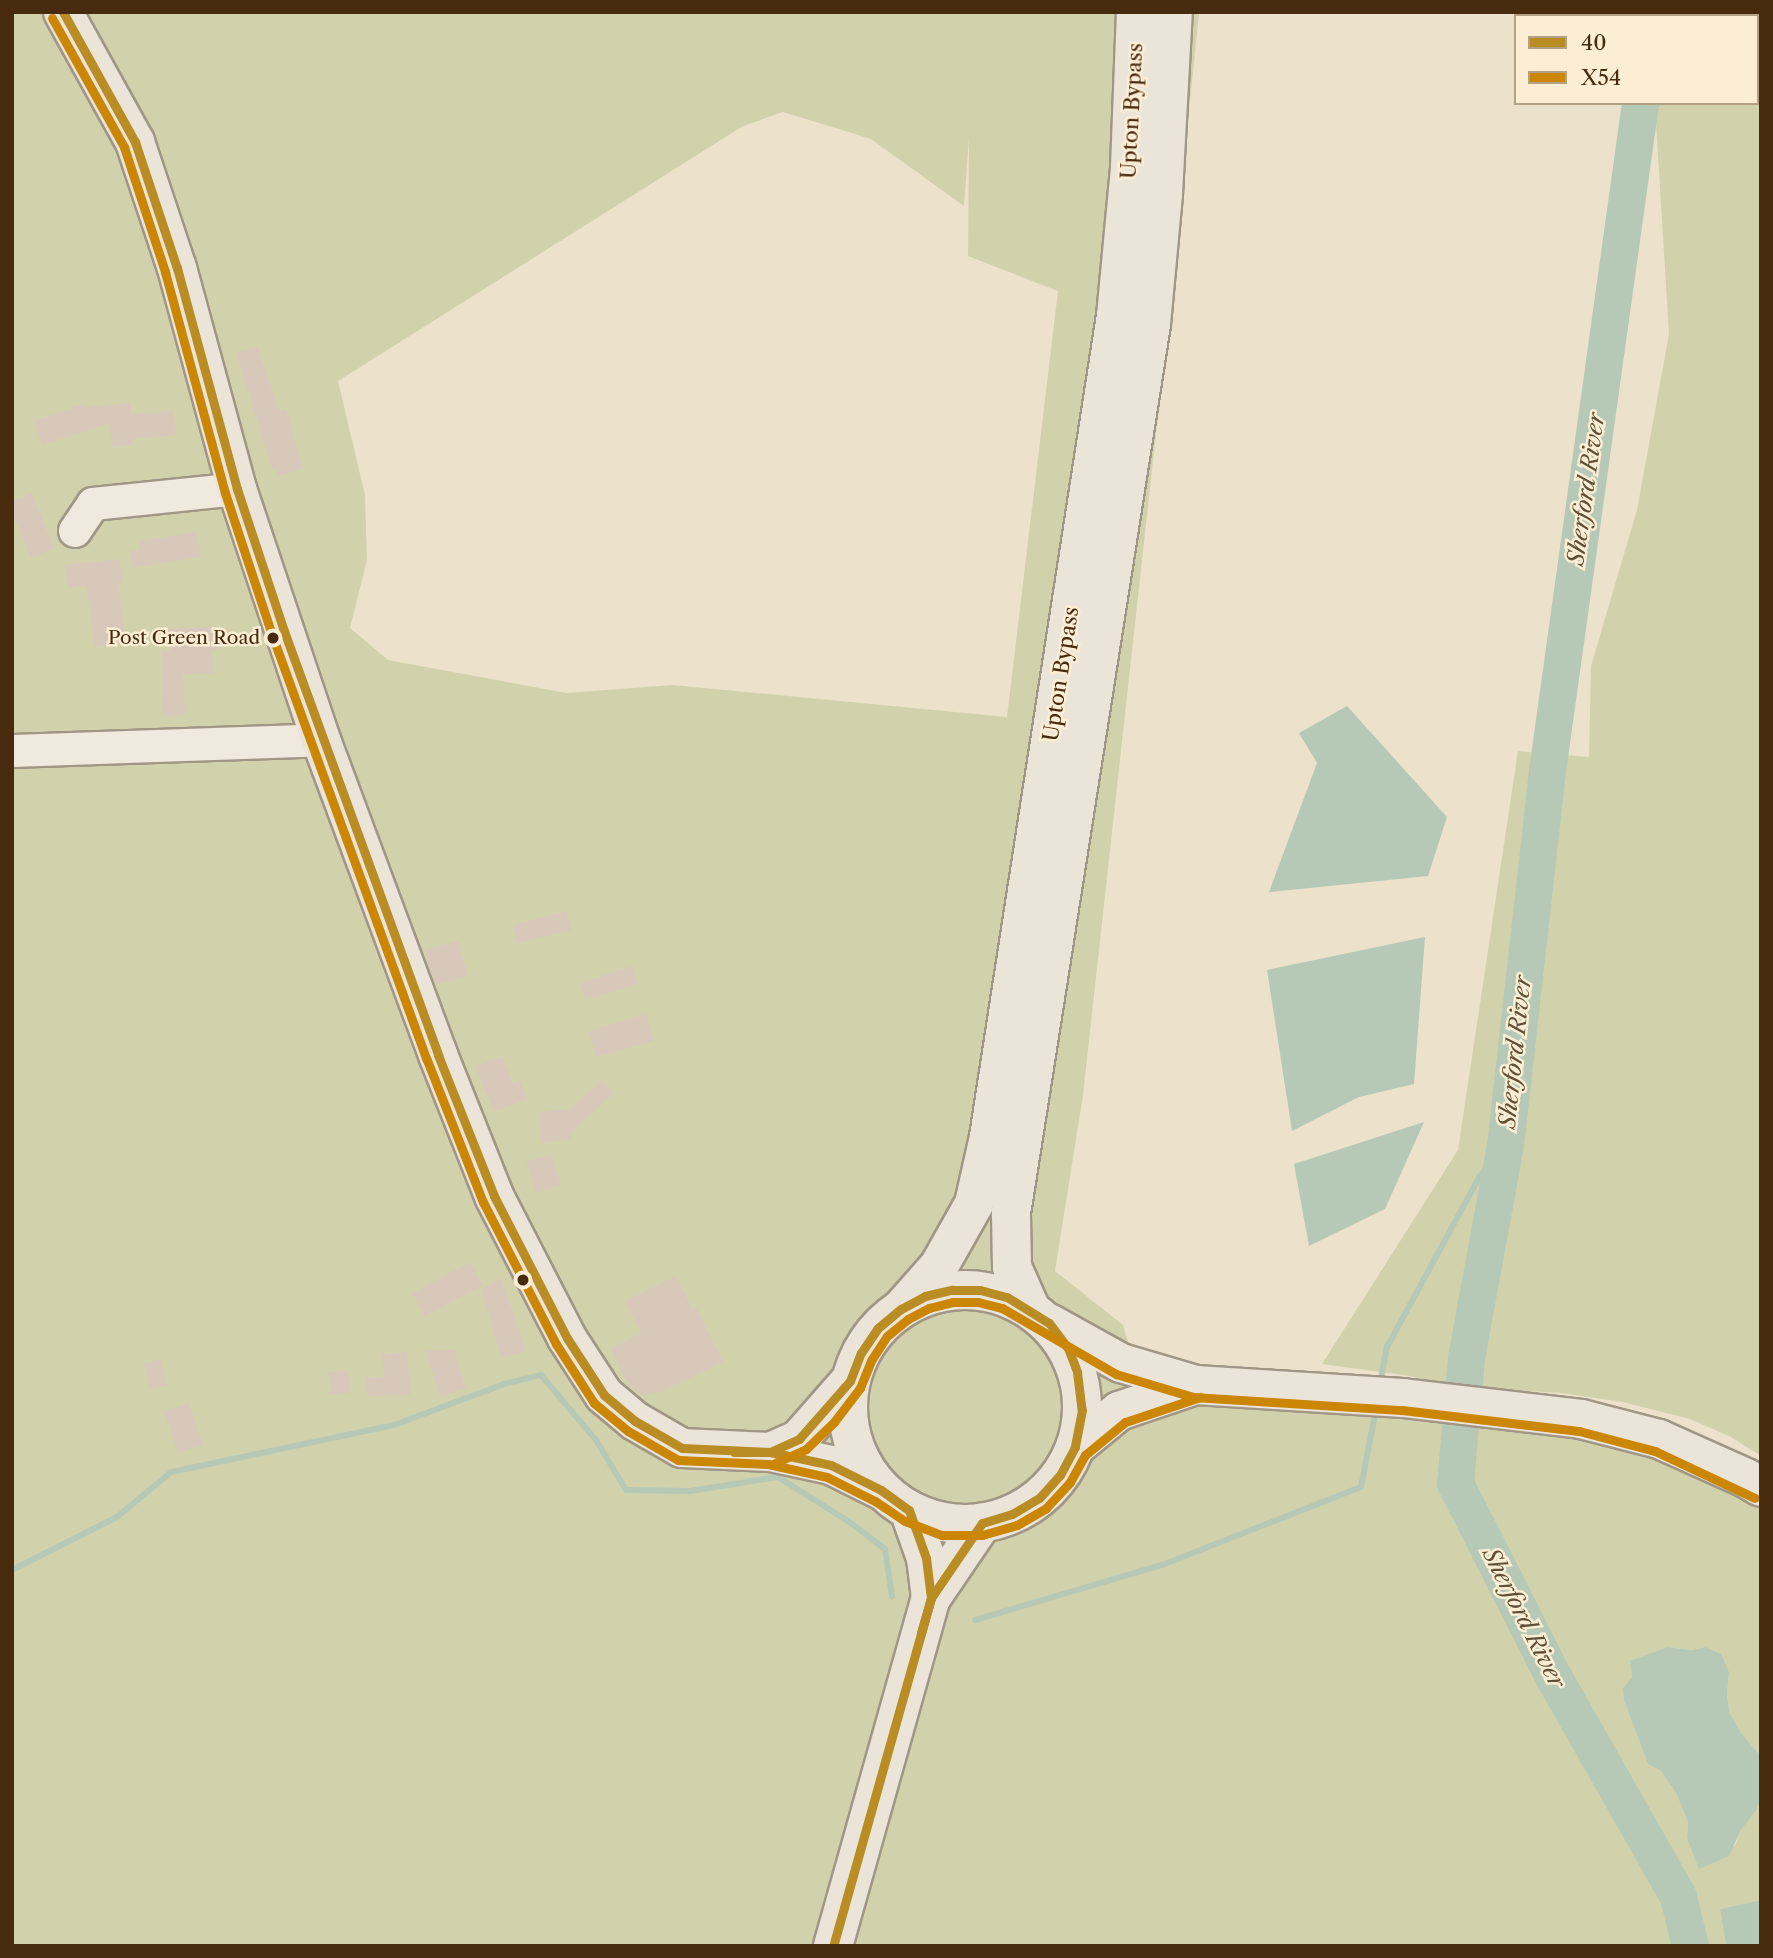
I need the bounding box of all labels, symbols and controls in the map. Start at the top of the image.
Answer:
legend [1514,14,1759,105]
text: 40 [1581,30,1606,55]
street label: Upton Bypass [1116,42,1148,180]
text: X54 [1581,65,1621,90]
water label: Sherford River [1562,411,1610,567]
street label: Upton Bypass [1038,605,1084,743]
place label: Post Green Road [108,627,260,649]
marker: Post Green Road [266,631,280,645]
water label: Sherford River [1493,974,1537,1130]
unlabelled marker [516,1273,530,1287]
water label: Sherford River [1477,1543,1571,1693]

